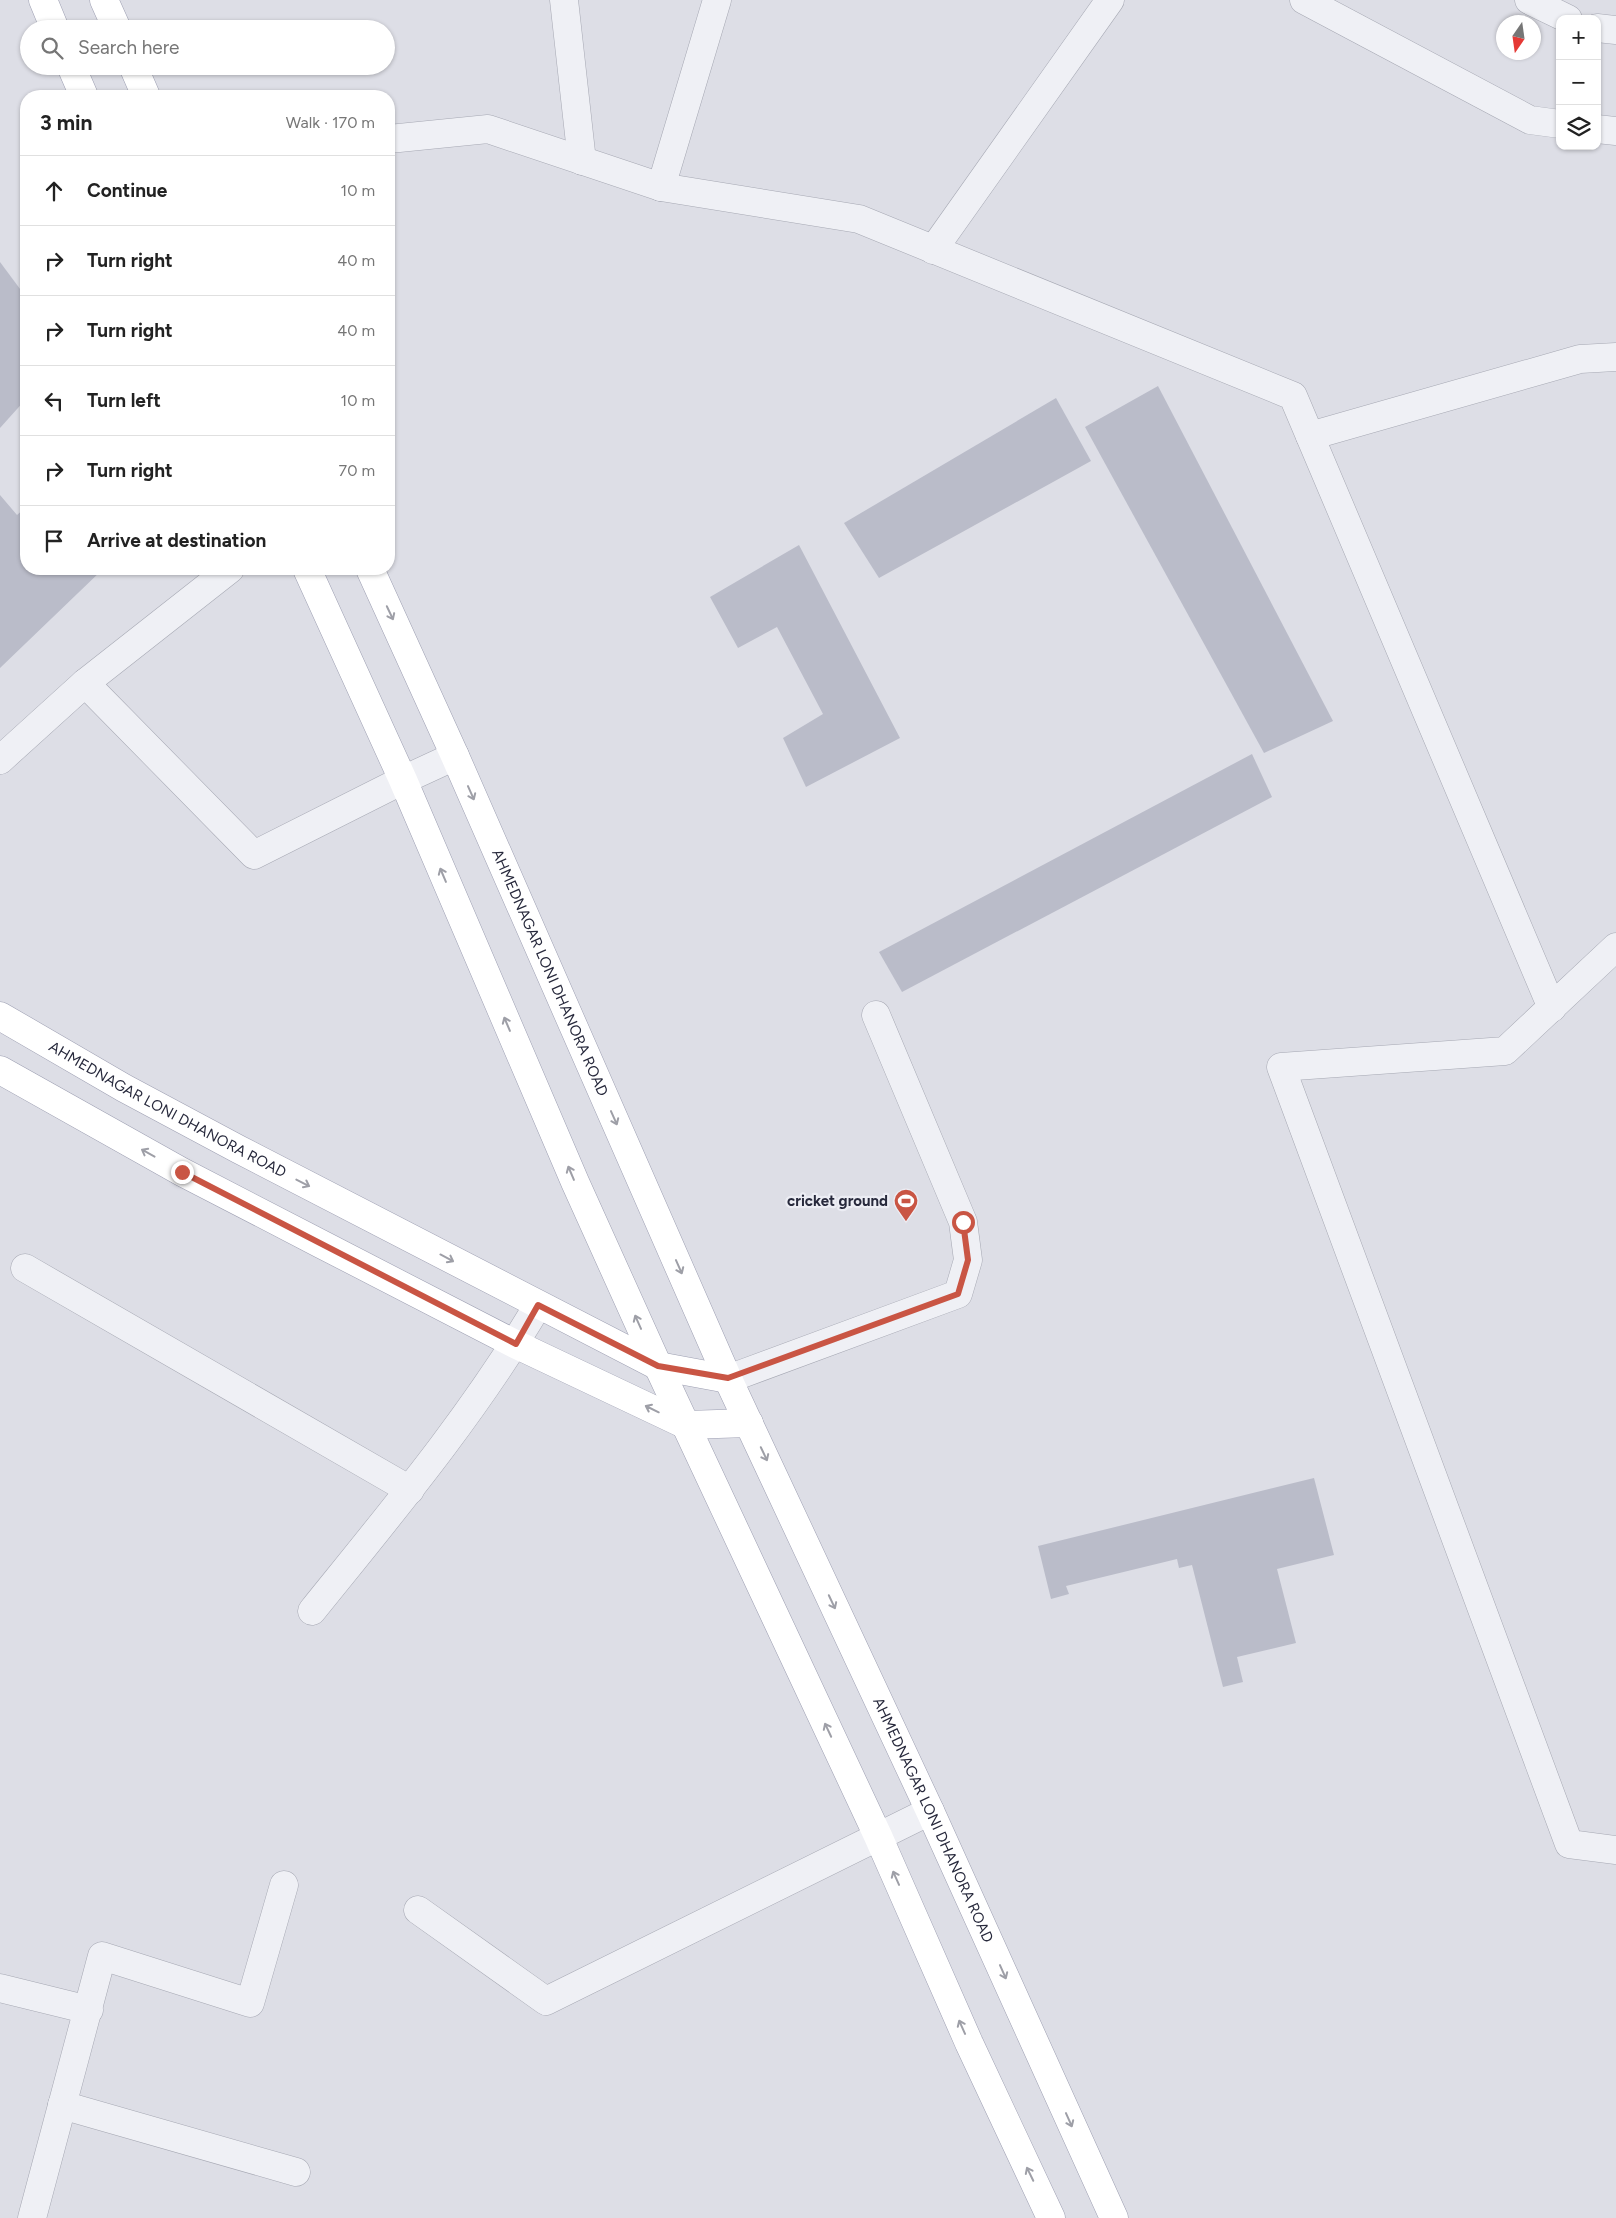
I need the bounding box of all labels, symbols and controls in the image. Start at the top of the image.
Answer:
north arrow [1496,15,1541,60]
map controls [1556,15,1601,150]
button: + [1556,15,1601,60]
search box [20,20,395,75]
icon: search [38,34,66,62]
text: Search here [78,36,180,59]
button: − [1556,60,1601,105]
button: layers [1556,105,1601,150]
text: 3 min [40,110,92,135]
text: Walk · 170 m [286,113,375,132]
icon: ahead [40,177,68,205]
text: Continue [87,179,167,202]
text: 10 m [341,181,375,200]
icon: right [40,247,68,275]
text: Turn right [87,249,173,272]
text: 40 m [337,251,375,270]
icon: right [40,317,68,345]
text: Turn right [87,319,173,342]
text: 40 m [337,321,375,340]
icon: left [40,387,68,415]
text: Turn left [87,389,161,412]
text: 10 m [341,391,375,410]
icon: right [40,457,68,485]
text: Turn right [87,459,173,482]
text: 70 m [339,461,375,480]
icon: arrive [40,527,68,555]
text: Arrive at destination [87,529,266,552]
one-way arrow [386,605,395,620]
one-way arrow [467,785,477,800]
street label: AHMEDNAGAR LONI DHANORA ROAD [488,846,612,1099]
one-way arrow [438,868,448,883]
one-way arrow [502,1017,512,1032]
street label: AHMEDNAGAR LONI DHANORA ROAD [46,1037,289,1181]
one-way arrow [610,1110,619,1125]
one-way arrow [141,1148,156,1158]
route end [171,1161,194,1184]
one-way arrow [566,1166,576,1181]
one-way arrow [296,1178,311,1188]
sports icon: cricket ground [893,1188,919,1222]
place label: cricket ground [787,1192,888,1210]
route start [952,1211,975,1234]
one-way arrow [440,1253,455,1263]
one-way arrow [675,1259,685,1274]
one-way arrow [633,1315,642,1330]
one-way arrow [645,1404,660,1413]
one-way arrow [759,1446,769,1461]
one-way arrow [828,1594,838,1609]
street label: AHMEDNAGAR LONI DHANORA ROAD [869,1695,997,1945]
one-way arrow [823,1723,833,1738]
one-way arrow [891,1871,901,1886]
one-way arrow [998,1964,1008,1979]
one-way arrow [956,2020,966,2035]
one-way arrow [1065,2112,1075,2127]
one-way arrow [1025,2167,1034,2182]

